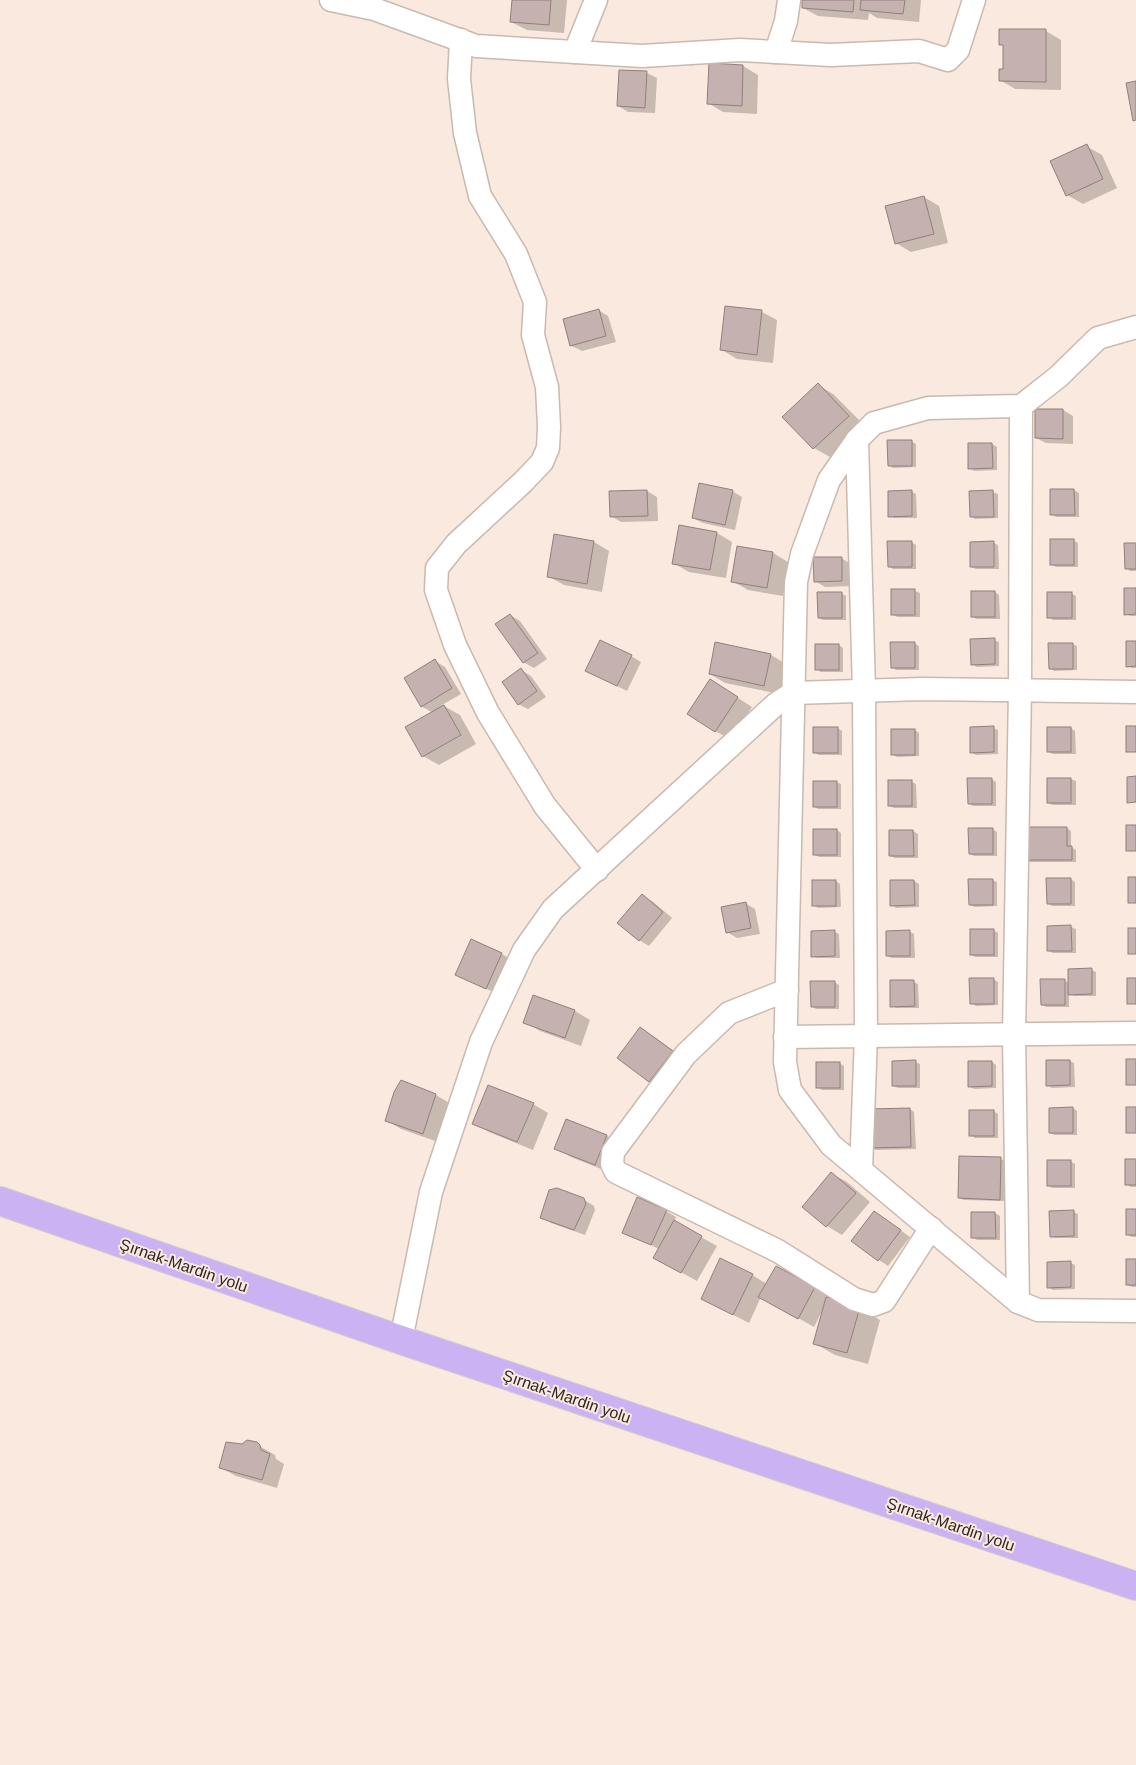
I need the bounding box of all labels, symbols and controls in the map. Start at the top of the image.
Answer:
street label: Şırnak-Mardin yolu [118,1236,250,1295]
street label: Şırnak-Mardin yolu [501,1367,633,1426]
street label: Şırnak-Mardin yolu [885,1495,1017,1554]

